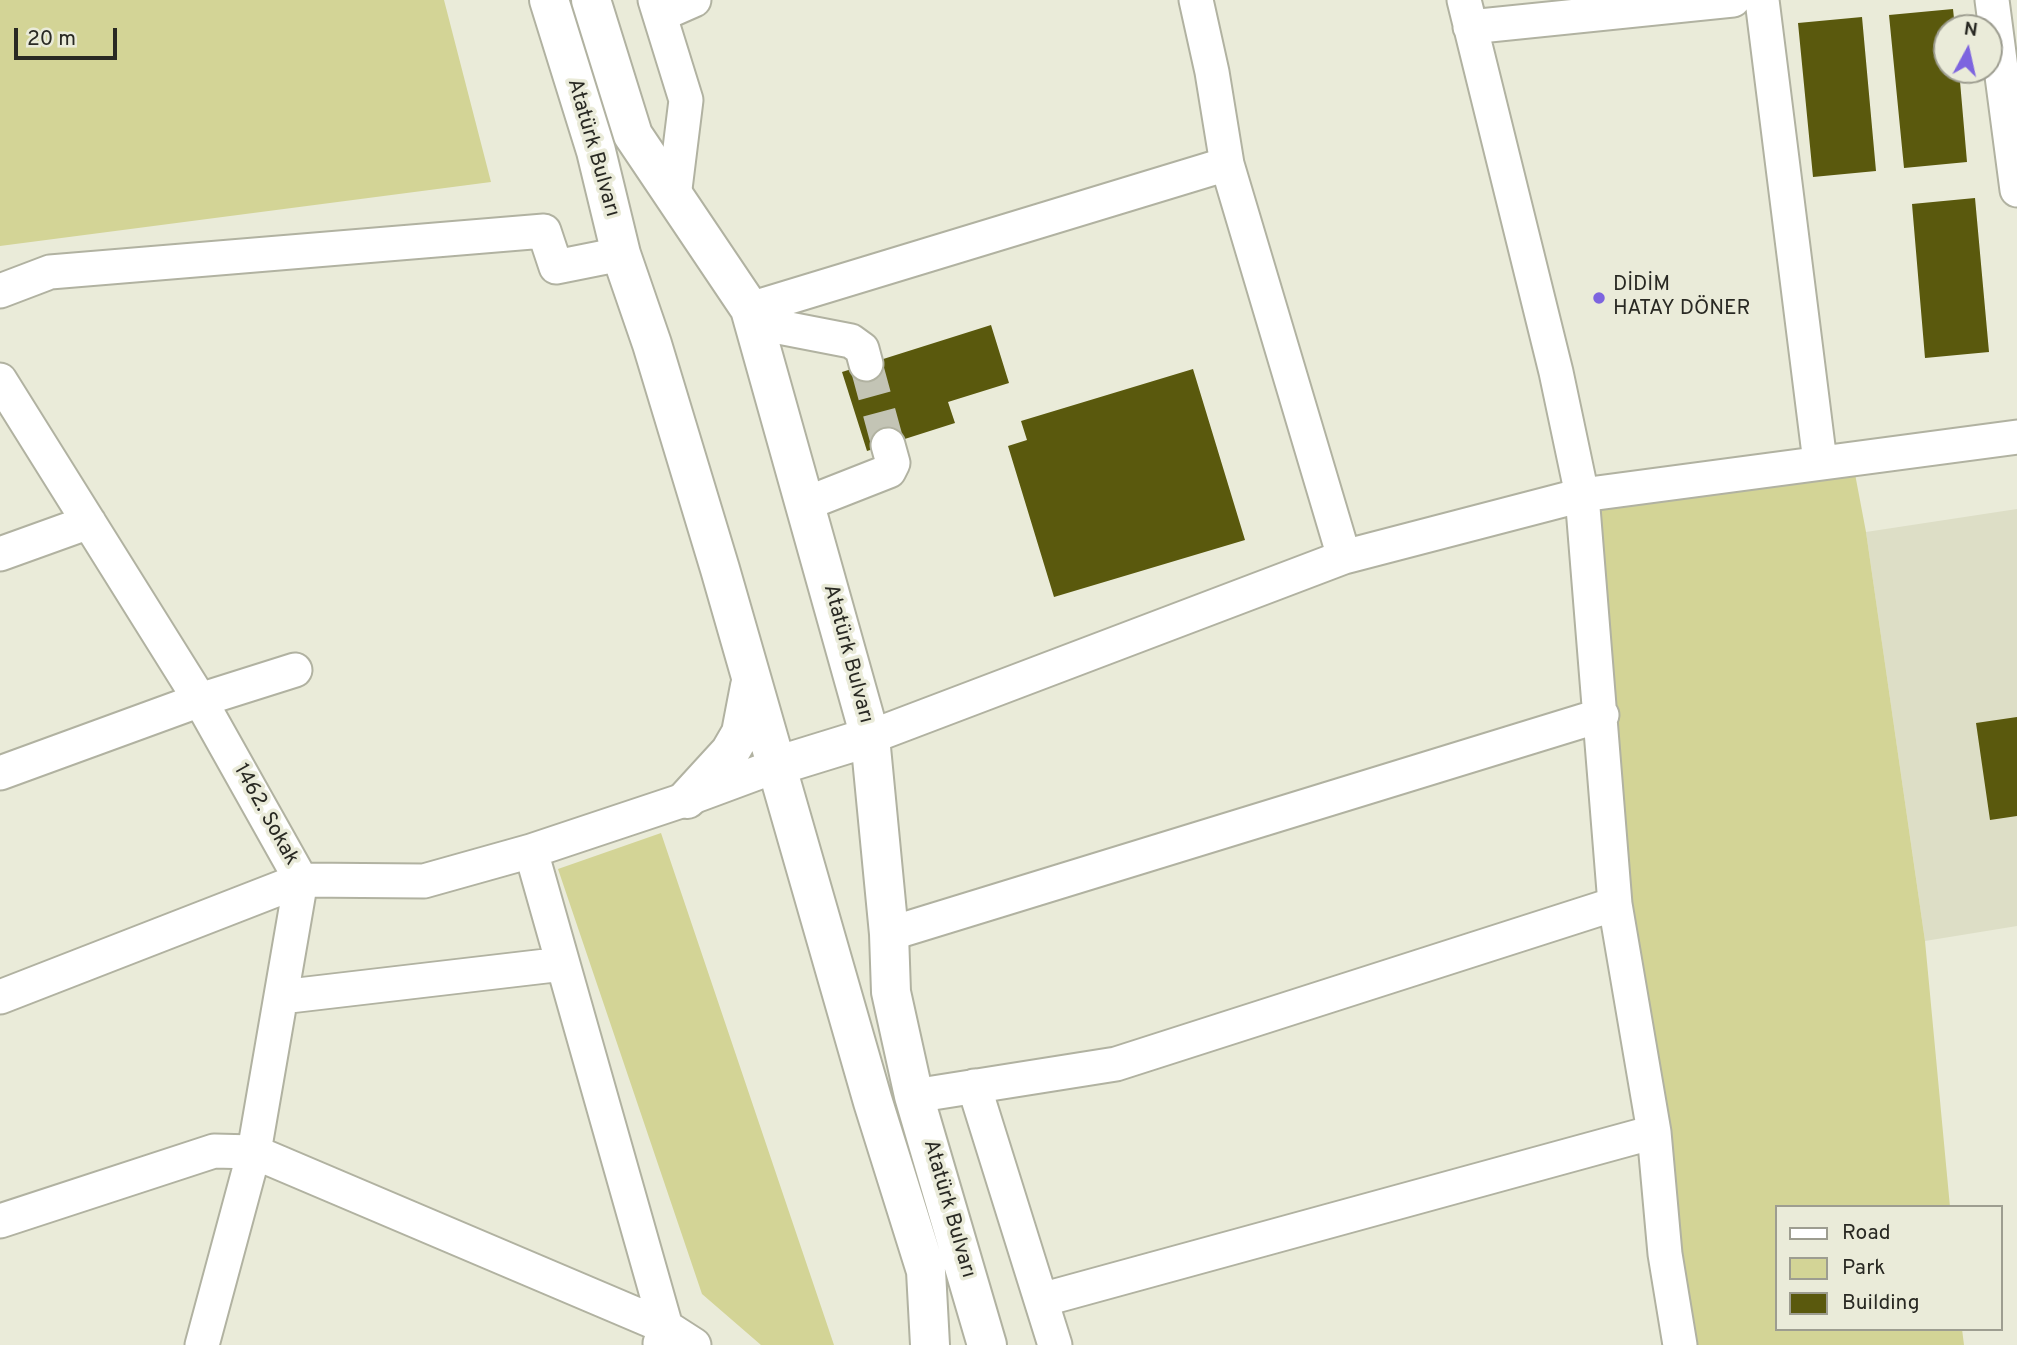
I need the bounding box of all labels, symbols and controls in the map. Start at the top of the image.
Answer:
scale bar [18,14,121,58]
north arrow [1933,14,2003,84]
text: N [1962,17,1979,43]
text: 20 m [27,26,76,53]
street label: Atatürk Bulvarı [560,76,624,220]
place label: DİDİM HATAY DÖNER [1613,273,1750,323]
marker: DİDİM HATAY DÖNER [1591,290,1607,306]
street label: Atatürk Bulvarı [816,582,878,726]
street label: 1462. Sokak [227,760,303,870]
street label: Atatürk Bulvarı [916,1137,980,1281]
legend [1776,1205,2003,1331]
text: Road [1842,1220,1891,1247]
text: Park [1842,1255,1885,1282]
text: Building [1842,1290,1920,1317]

